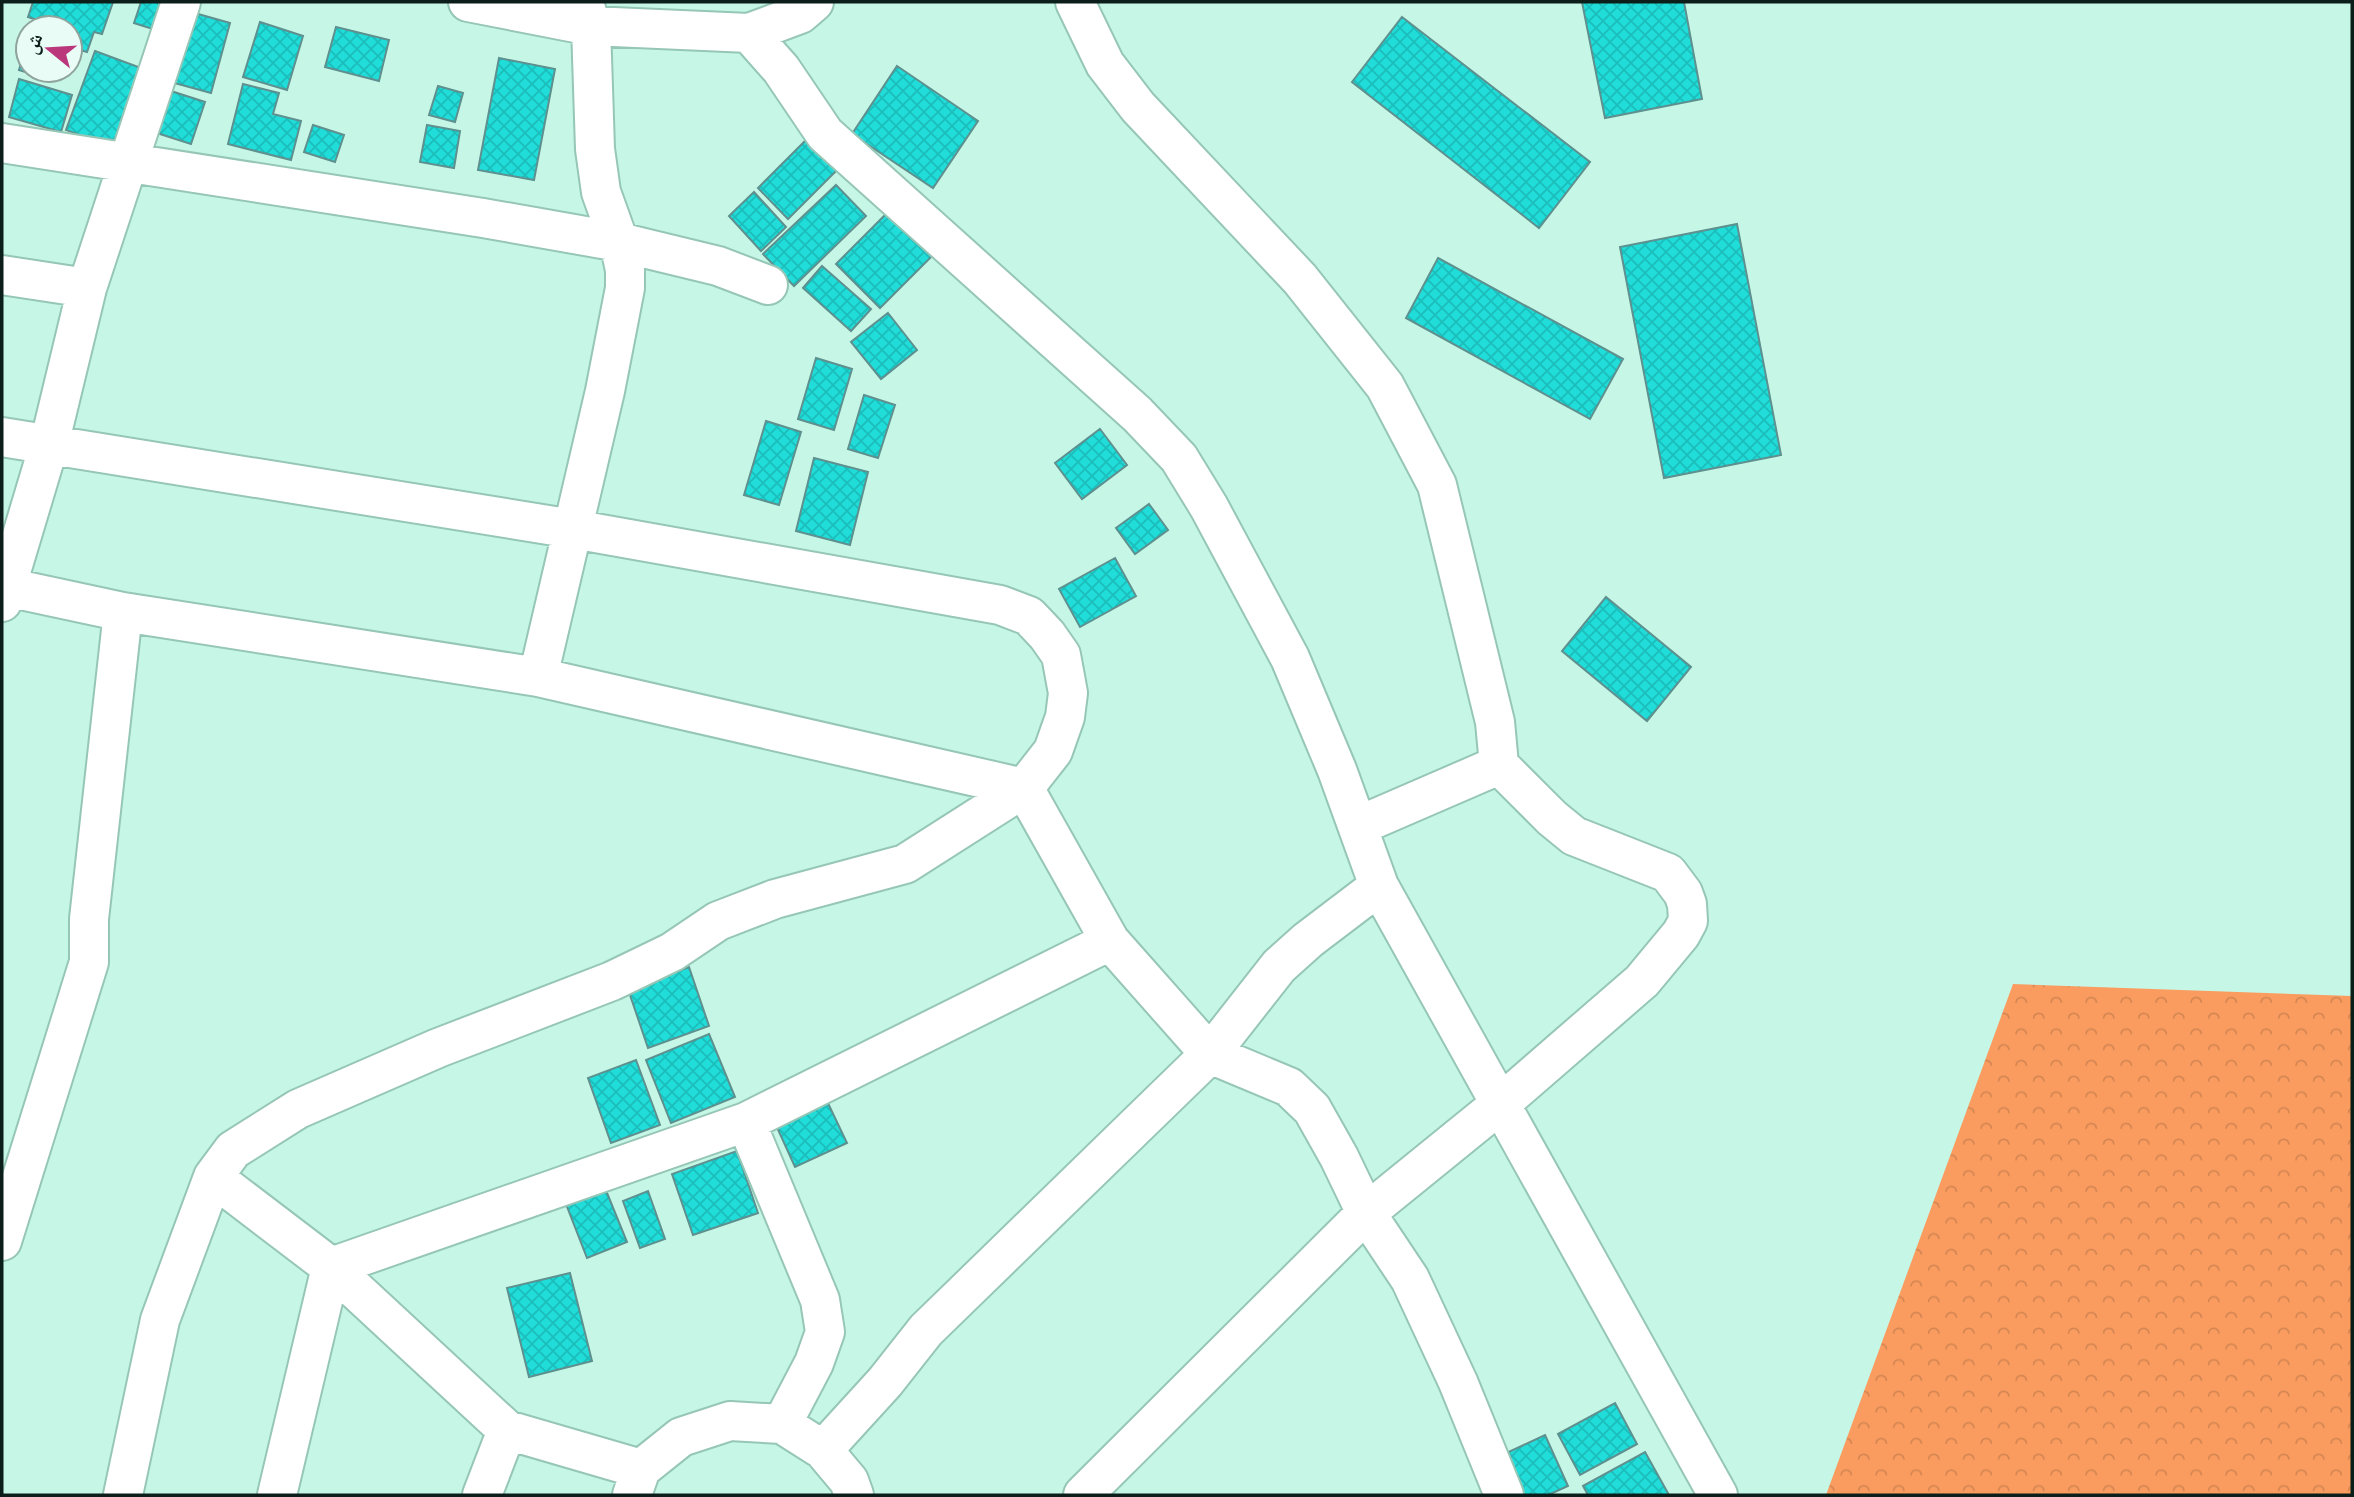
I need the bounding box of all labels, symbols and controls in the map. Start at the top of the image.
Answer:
north arrow [14,14,84,84]
text: ش [19,31,47,57]

